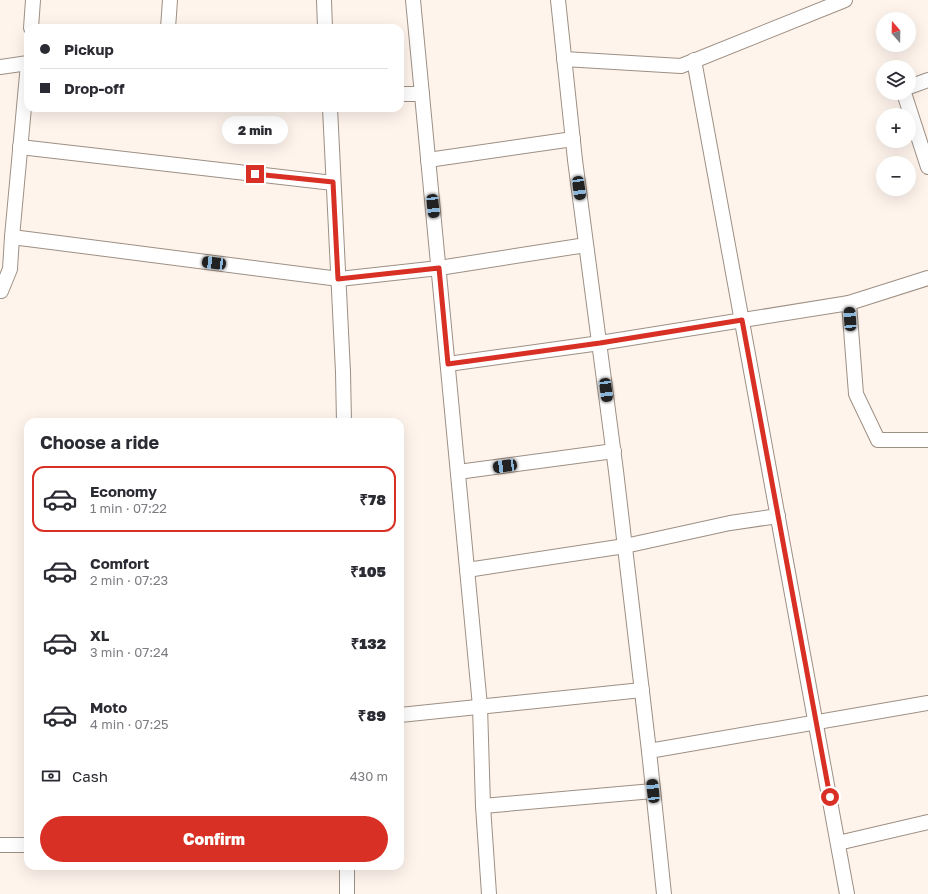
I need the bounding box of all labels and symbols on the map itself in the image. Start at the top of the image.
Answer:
north arrow [876,12,916,52]
callout: 2 min [222,116,288,144]
route end [246,165,264,183]
car [571,175,587,201]
car [426,193,440,219]
car [201,256,227,270]
car [843,307,857,331]
car [599,377,613,403]
car [492,458,518,474]
car [646,778,660,804]
route start [821,788,839,806]

